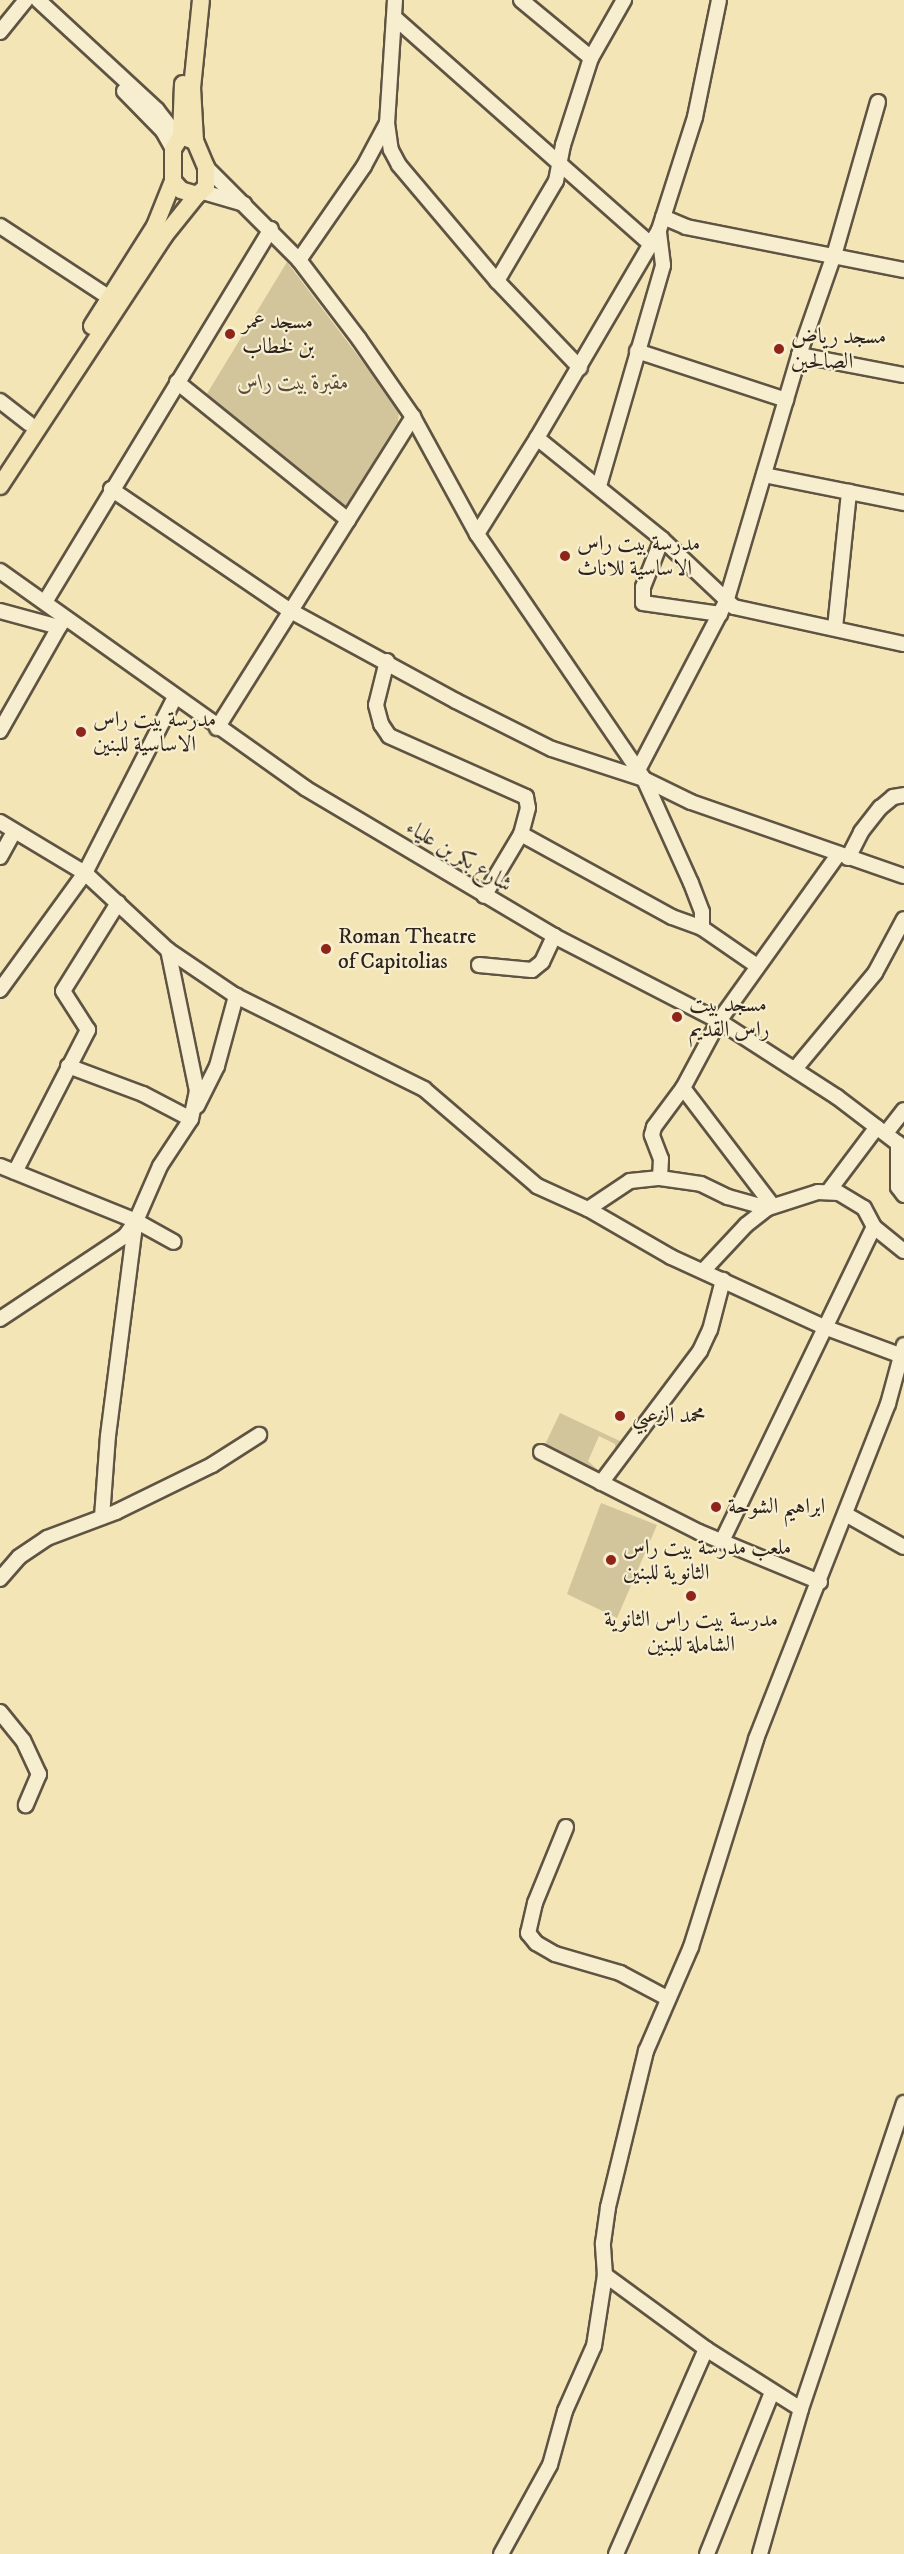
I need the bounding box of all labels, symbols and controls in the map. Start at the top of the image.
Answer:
place label: مسجد عمر بن لخطاب [242,308,315,360]
place label: مسجد رياض الصالحين [791,323,886,374]
marker: مسجد عمر بن لخطاب [223,327,237,341]
marker: مسجد رياض الصالحين [772,342,786,356]
park label: مقبرة بيت راس [237,370,349,396]
place label: مدرسة بيت راس الاساسية للاناث [577,530,700,582]
marker: مدرسة بيت راس الاساسية للاناث [558,549,572,563]
place label: مدرسة بيت راس الاساسية للبنين [93,706,216,758]
marker: مدرسة بيت راس الاساسية للبنين [74,725,88,739]
street label: شارع بكر بن علياء [401,814,517,898]
place label: Roman Theatre of Capitolias [338,923,476,974]
marker: Roman Theatre of Capitolias [319,942,333,956]
place label: مسجد بيت راس القديم [689,991,769,1042]
marker: مسجد بيت راس القديم [670,1010,684,1024]
place label: محمد الزعبي [632,1403,706,1429]
marker: محمد الزعبي [613,1409,627,1423]
place label: ابراهيم الشوحة [728,1494,825,1520]
marker: ابراهيم الشوحة [709,1500,723,1514]
place label: ملعب مدرسة بيت راس الثانوية للبنين [623,1534,791,1586]
marker: ملعب مدرسة بيت راس الثانوية للبنين [604,1553,618,1567]
marker: مدرسة بيت راس الثانوية الشاملة للبنين [684,1589,698,1603]
place label: مدرسة بيت راس الثانوية الشاملة للبنين [604,1606,778,1658]

